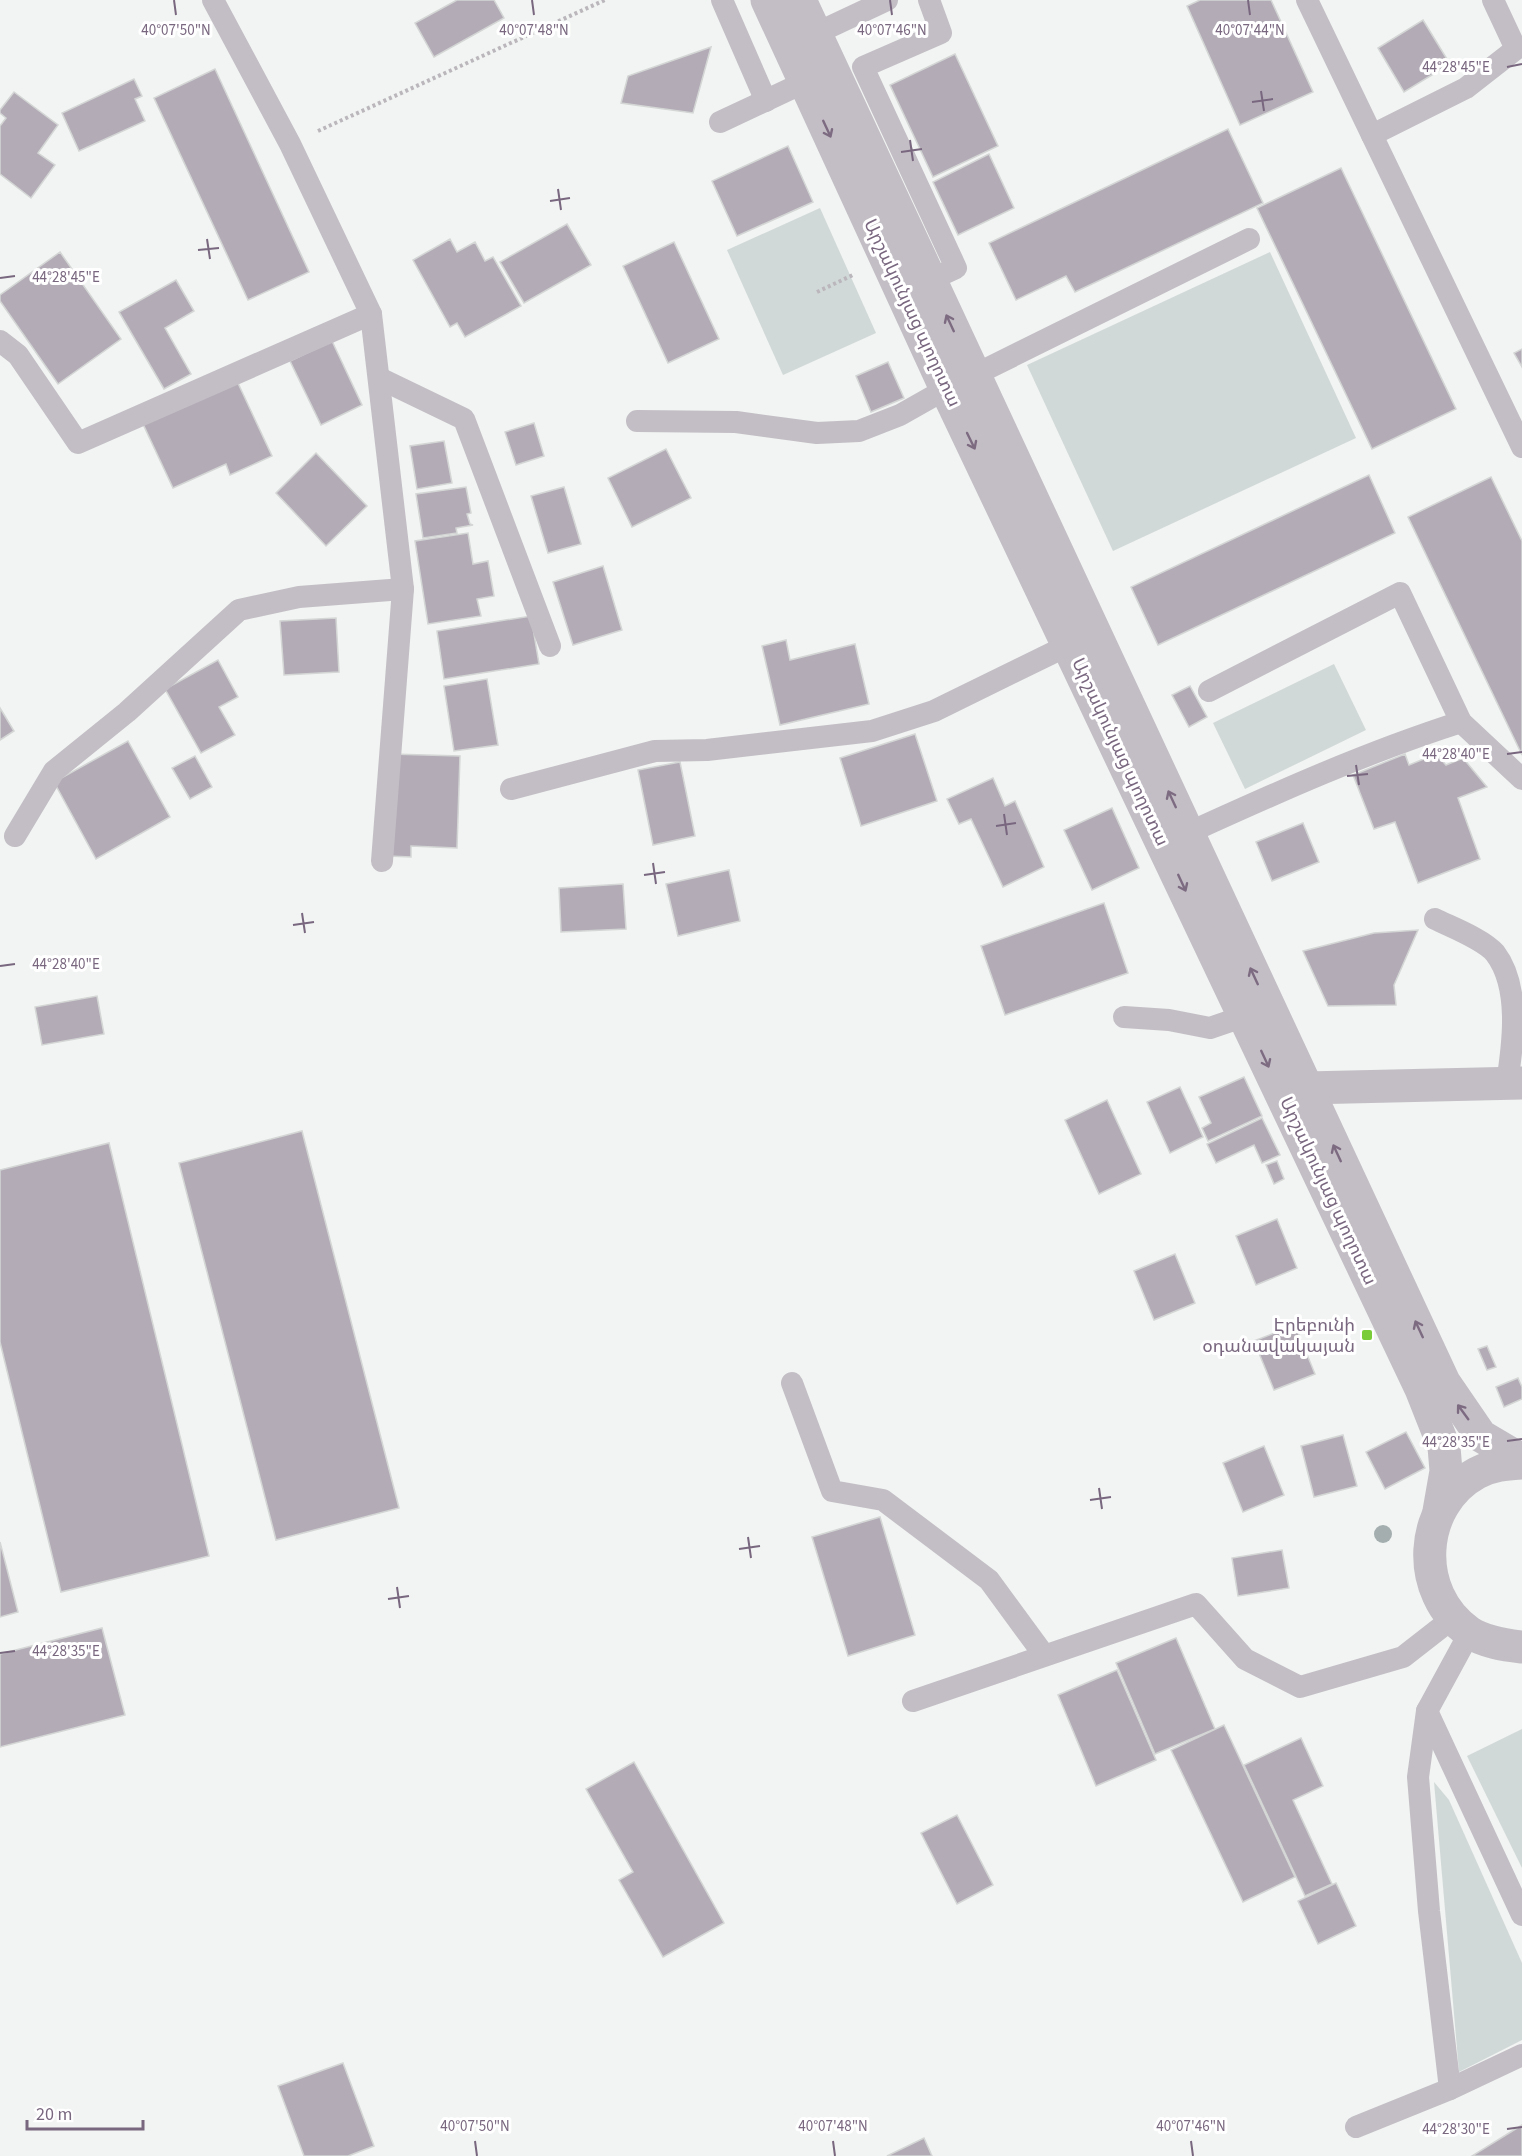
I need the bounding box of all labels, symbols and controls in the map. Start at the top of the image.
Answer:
text: 40°07'50"N [141,20,211,41]
text: 40°07'48"N [499,20,569,41]
text: 40°07'46"N [857,20,927,41]
text: 40°07'44"N [1215,20,1285,41]
text: 44°28'45"E [1422,57,1490,78]
one-way arrow [822,120,833,138]
street label: Արշակունյաց պողոտա [857,215,967,411]
text: 44°28'45"E [32,267,100,288]
one-way arrow [943,314,955,332]
one-way arrow [966,432,978,450]
street label: Արշակունյաց պողոտա [1065,654,1175,850]
text: 44°28'40"E [1422,744,1490,765]
one-way arrow [1166,790,1178,808]
one-way arrow [1176,874,1188,892]
text: 44°28'40"E [32,954,100,975]
one-way arrow [1248,967,1260,985]
one-way arrow [1260,1050,1272,1068]
street label: Արշակունյաց պողոտա [1273,1093,1383,1289]
one-way arrow [1330,1144,1342,1162]
place label: Էրեբունի օդանավակայան [1202,1313,1355,1359]
one-way arrow [1413,1321,1424,1339]
marker: Էրեբունի օդանավակայան [1360,1328,1374,1342]
one-way arrow [1457,1404,1469,1420]
text: 44°28'35"E [1422,1432,1490,1453]
text: 44°28'35"E [32,1641,100,1662]
scale bar [27,2093,142,2131]
text: 20 m [36,2102,72,2127]
text: 40°07'50"N [440,2116,510,2137]
text: 40°07'48"N [798,2116,868,2137]
text: 40°07'46"N [1156,2116,1226,2137]
text: 44°28'30"E [1422,2119,1490,2140]

